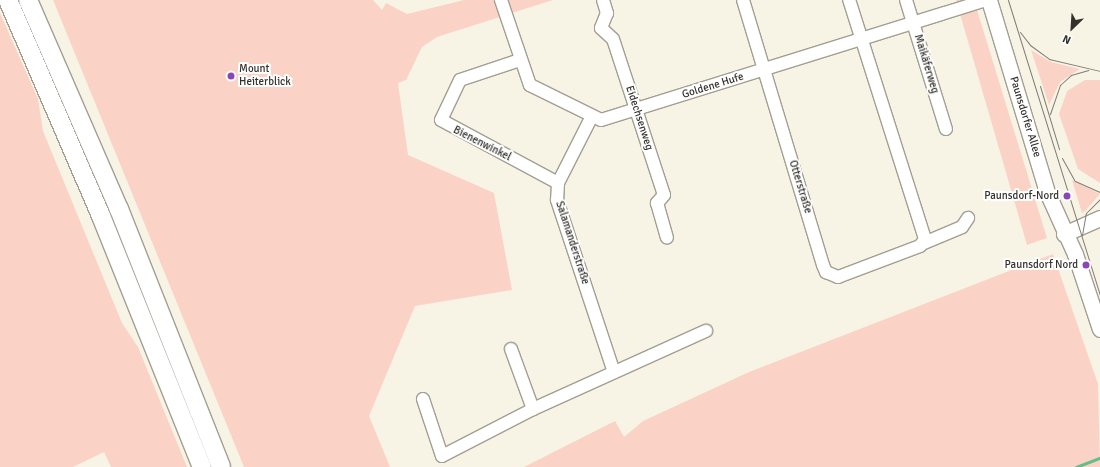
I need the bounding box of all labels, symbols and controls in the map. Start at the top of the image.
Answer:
north arrow [1052,8,1092,48]
text: N [1061,32,1073,47]
street label: Maikäferweg [911,33,941,95]
place label: Mount Heiterblick [239,63,291,89]
street label: Goldene Hufe [681,70,745,102]
marker: Mount Heiterblick [226,71,236,81]
street label: Paunsdorfer Allee [1006,75,1044,159]
street label: Eidechsenweg [622,84,656,152]
street label: Bienenwinkel [451,124,513,164]
street label: Otterstraße [786,159,814,215]
place label: Paunsdorf-Nord [984,189,1059,203]
marker: Paunsdorf-Nord [1062,191,1072,201]
street label: Salamanderstraße [552,200,592,286]
place label: Paunsdorf Nord [1005,258,1078,272]
marker: Paunsdorf Nord [1081,260,1091,270]

